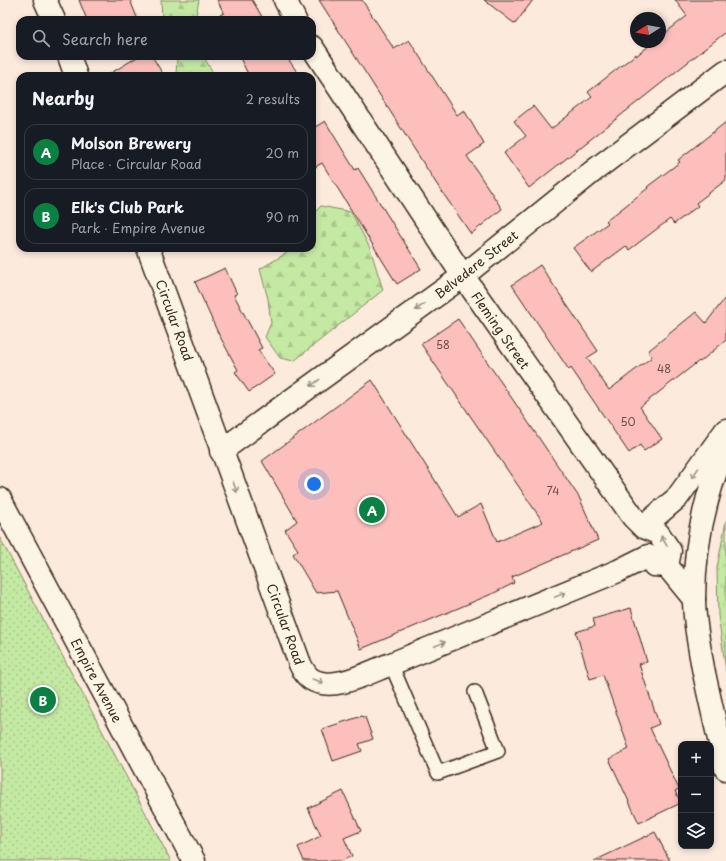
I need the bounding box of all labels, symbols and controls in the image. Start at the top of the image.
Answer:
north arrow [630,12,666,48]
search box [16,16,316,60]
icon: search [30,27,52,49]
text: Search here [62,27,148,50]
text: Nearby [32,85,94,111]
text: 2 results [246,89,300,108]
text: Molson Brewery [71,131,191,154]
text: A [41,143,51,162]
text: 20 m [265,143,299,162]
text: Place · Circular Road [71,154,202,173]
text: Elk's Club Park [71,195,184,218]
text: B [42,207,50,226]
text: 90 m [266,207,299,226]
text: Park · Empire Avenue [71,218,205,237]
street label: Belvedere Street [430,225,522,303]
street label: Circular Road [151,277,199,363]
street label: Fleming Street [467,287,535,373]
one-way arrow [415,303,426,311]
house number: 58 [436,336,450,353]
house number: 48 [657,360,671,377]
one-way arrow [309,379,320,387]
house number: 50 [620,413,636,430]
one-way arrow [691,467,699,478]
your location [304,474,324,494]
one-way arrow [232,481,240,493]
house number: 74 [546,482,560,499]
pin: A [359,495,385,525]
one-way arrow [659,535,667,547]
street label: Circular Road [262,581,310,667]
one-way arrow [554,591,566,598]
street label: Empire Avenue [67,634,127,726]
one-way arrow [433,640,445,648]
one-way arrow [311,678,324,685]
pin: B [30,685,56,715]
map controls [678,741,714,849]
button: + [678,741,714,777]
button: − [678,777,714,813]
button: layers [678,813,714,849]

